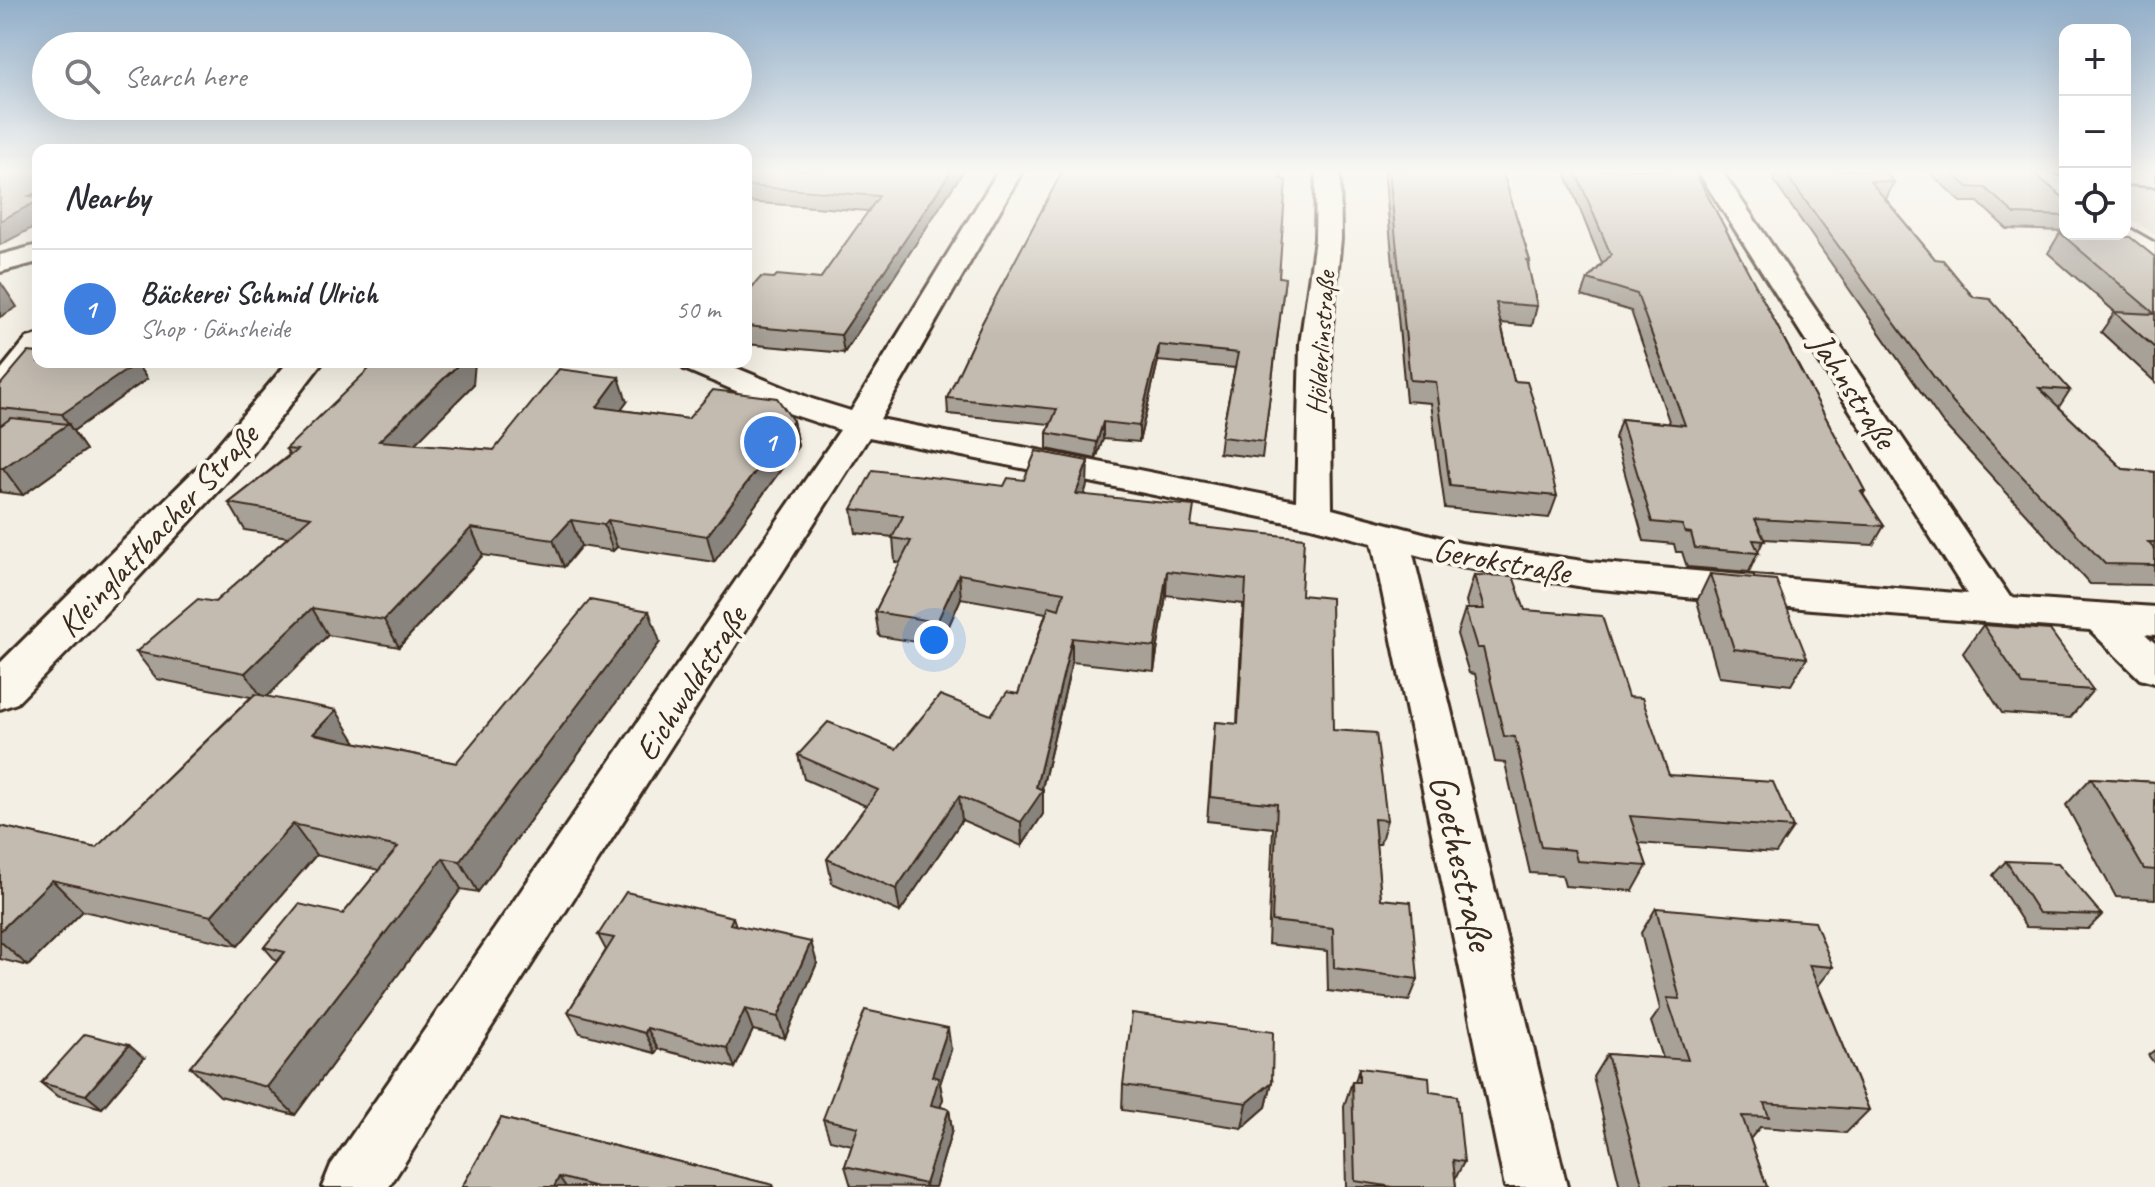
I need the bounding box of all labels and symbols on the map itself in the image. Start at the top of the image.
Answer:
street label: Hölderlinstraße [1298,268,1343,416]
street label: Jahnstraße [1799,323,1908,459]
street label: Kleinglattbacher Straße [47,412,269,646]
pin: 1 [744,412,796,472]
street label: Gerokstraße [1430,527,1576,594]
street label: Eichwaldstraße [625,595,758,769]
your location [914,620,954,660]
street label: Goethestraße [1418,770,1507,958]

